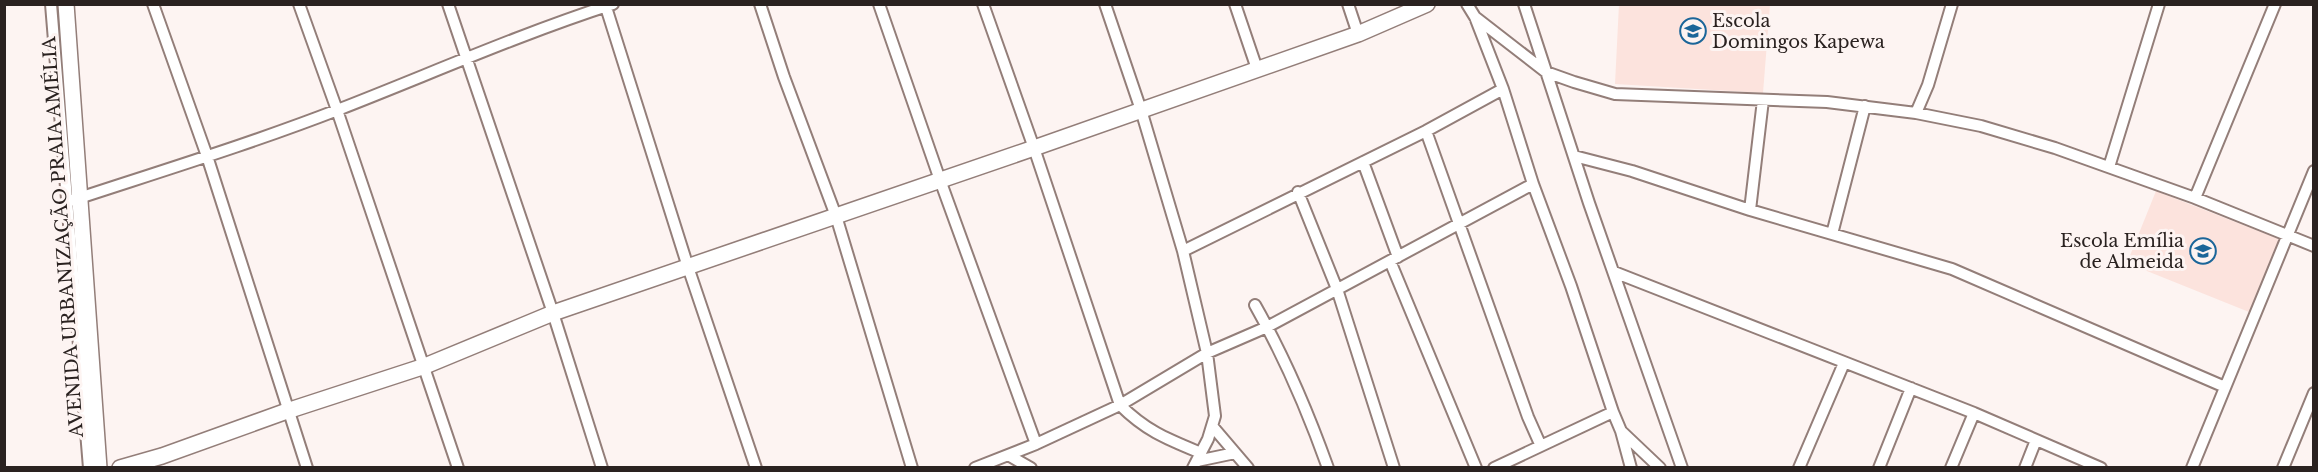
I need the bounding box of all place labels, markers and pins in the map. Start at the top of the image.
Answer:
place label: Escola Domingos Kapewa [1712,10,1885,53]
school or university icon: Escola Domingos Kapewa [1678,16,1708,46]
place label: Escola Emília de Almeida [2060,230,2184,273]
school or university icon: Escola Emília de Almeida [2188,236,2218,266]

